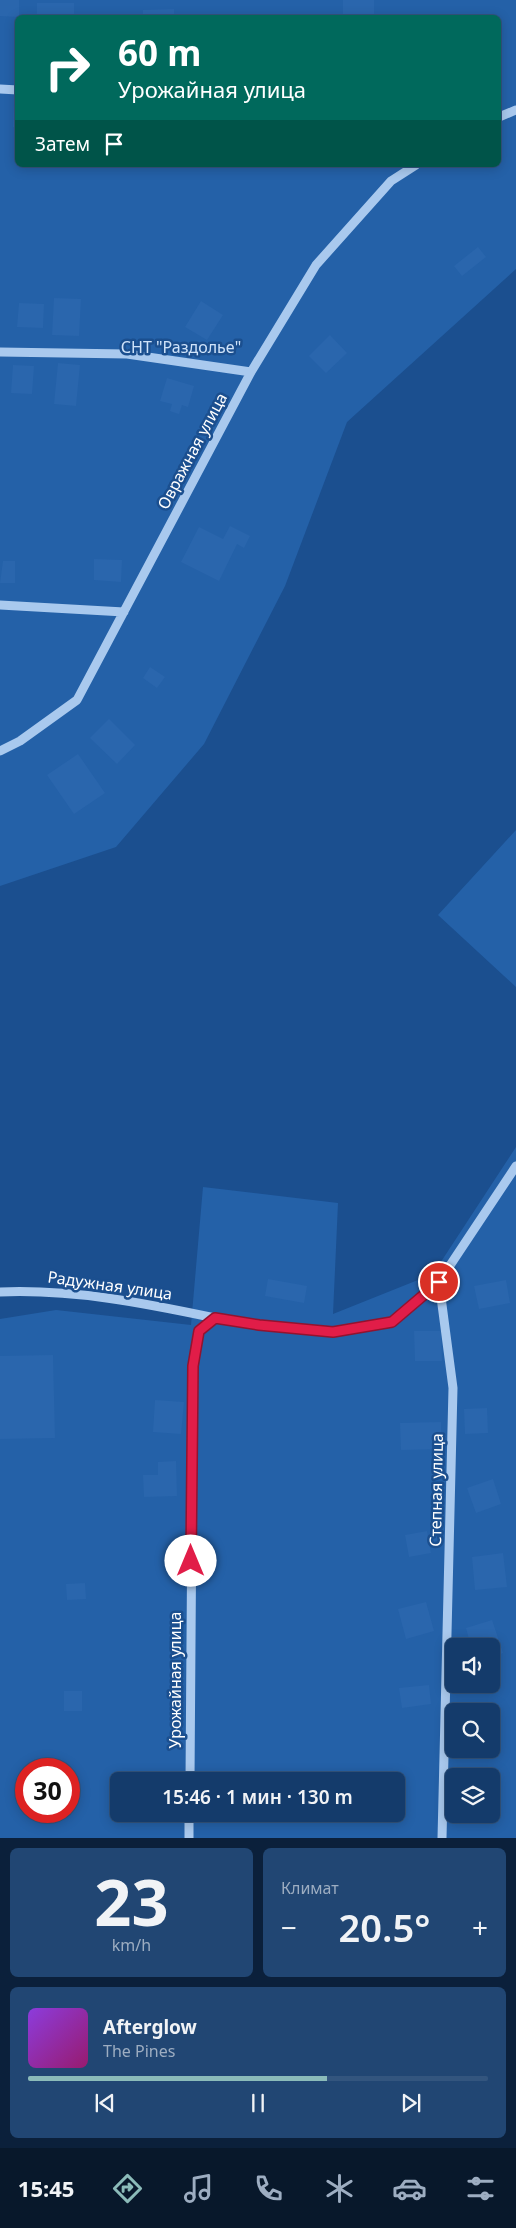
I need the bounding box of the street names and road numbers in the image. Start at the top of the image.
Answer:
street label: Овражная улица [152,389,232,513]
street label: Радужная улица [46,1265,174,1305]
street label: Степная улица [424,1433,448,1547]
street label: Урожайная улица [164,1612,186,1748]

